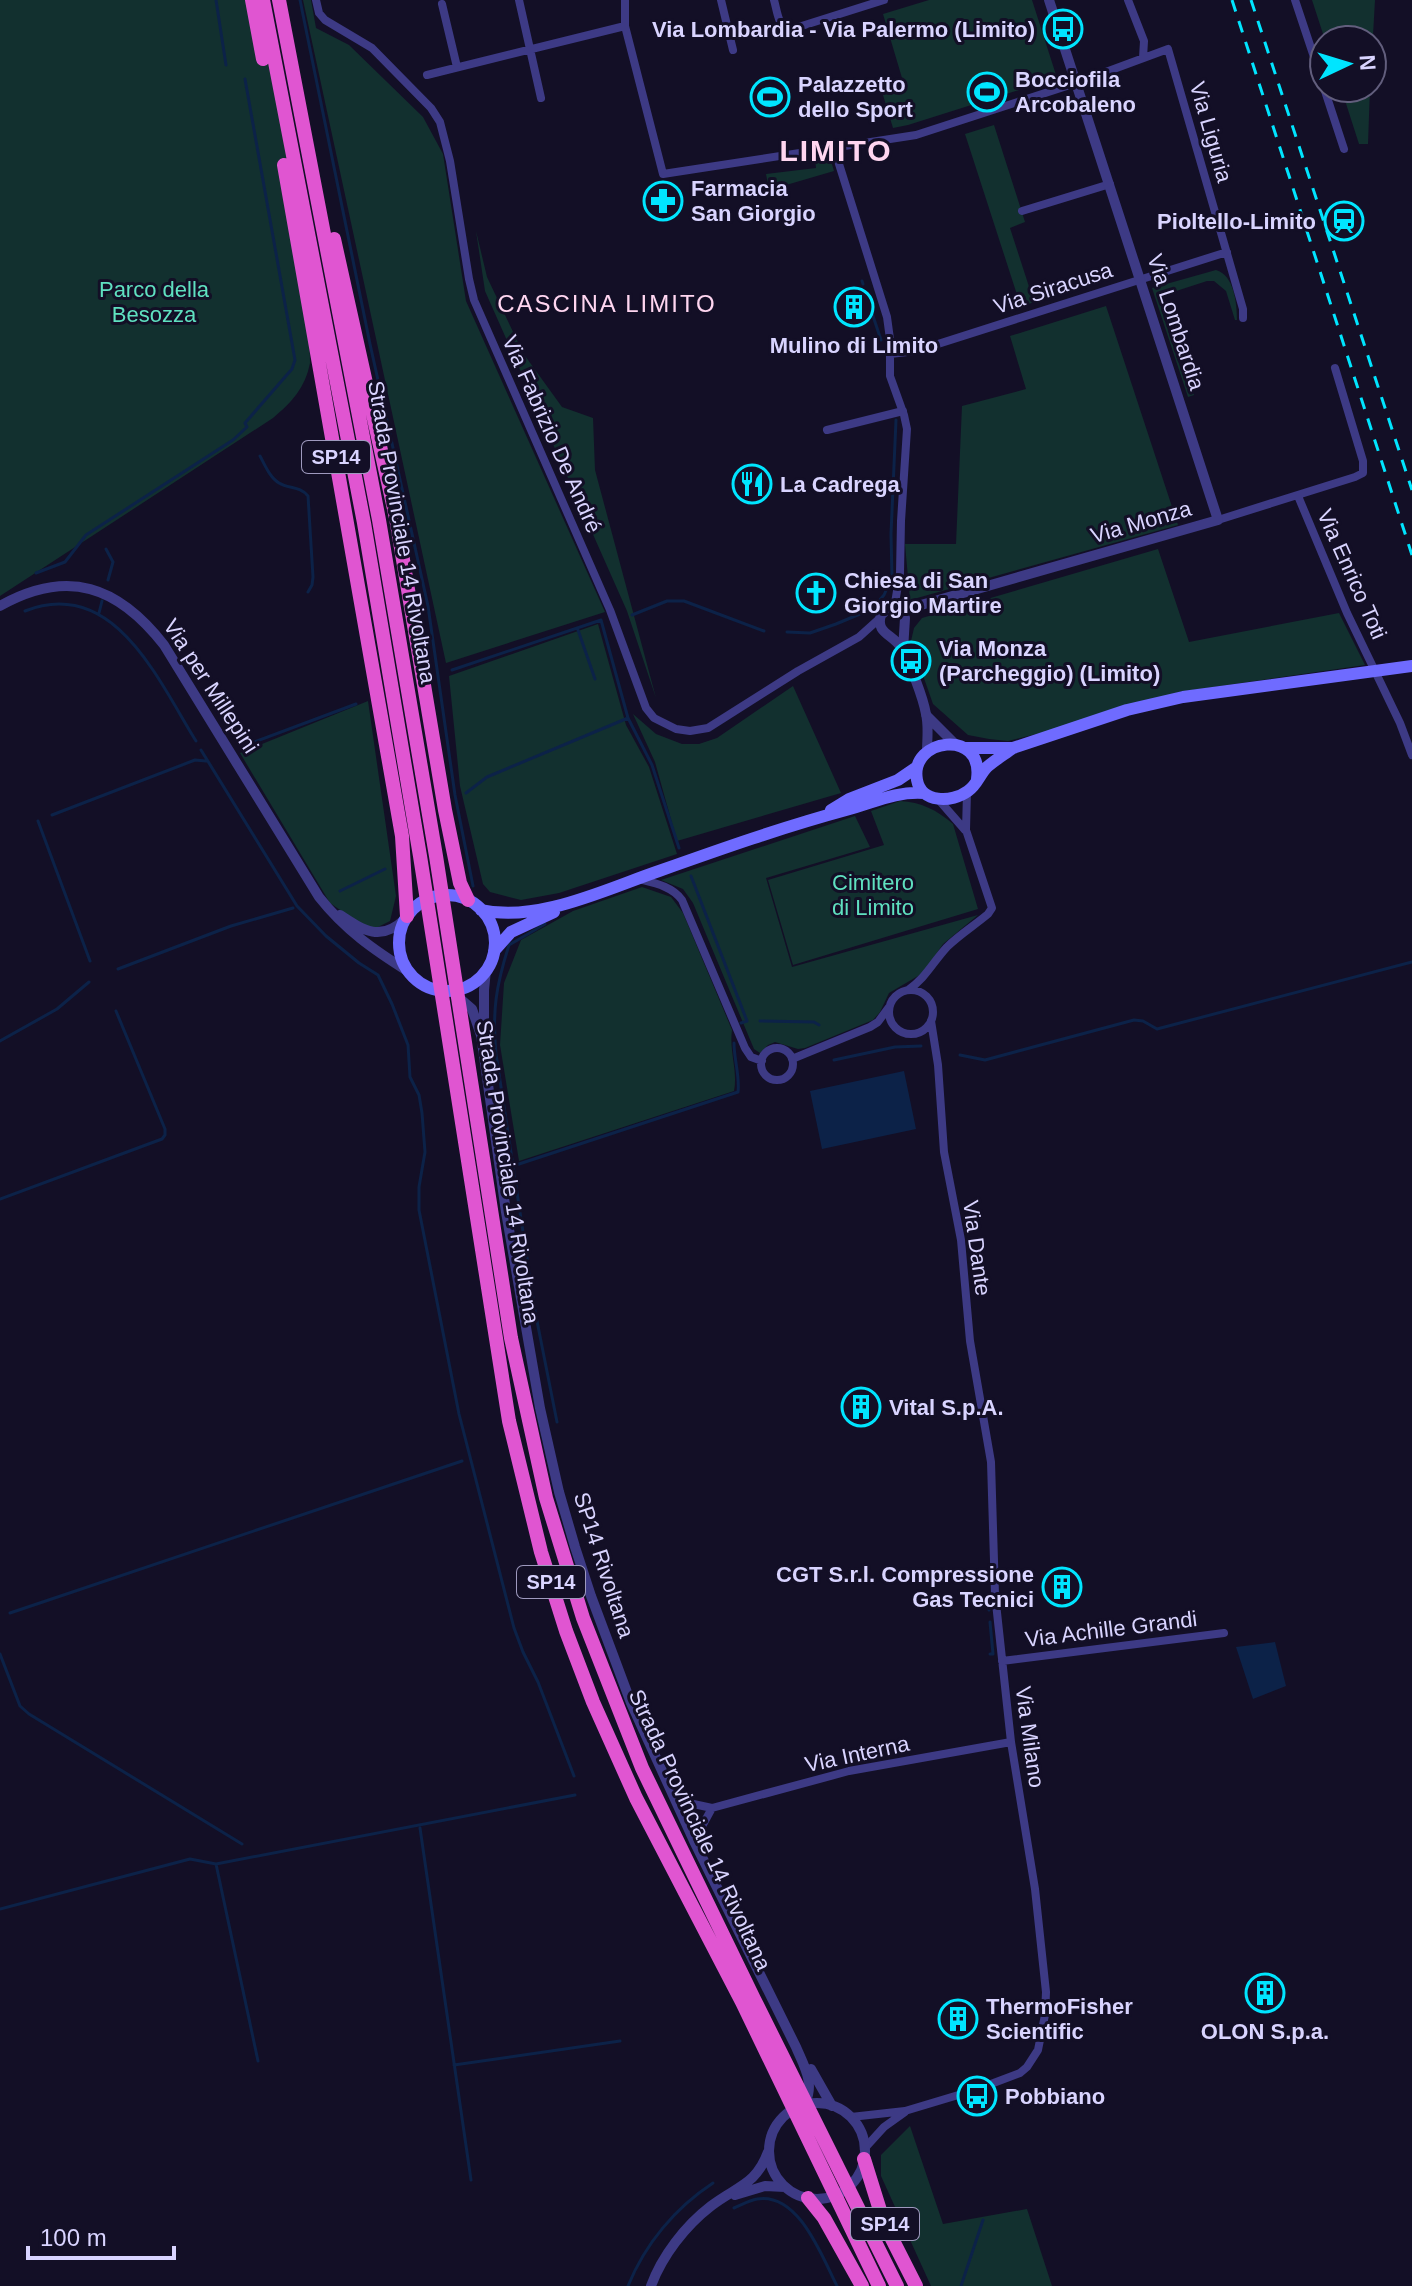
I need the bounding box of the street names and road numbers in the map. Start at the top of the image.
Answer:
street label: Via Liguria [1185,79,1237,186]
street label: Via Lombardia [1142,251,1210,394]
street label: Via Siracusa [991,257,1116,319]
street label: Via Fabrizio De André [497,331,607,537]
street label: Strada Provinciale 14 Rivoltana [363,379,441,686]
road number: SP14 [302,441,370,473]
street label: Via Monza [1088,496,1195,548]
street label: Via Enrico Toti [1312,505,1392,643]
street label: Via per Millepini [158,614,264,758]
street label: Strada Provinciale 14 Rivoltana [472,1018,544,1326]
street label: Via Dante [958,1199,996,1297]
street label: SP14 Rivoltana [569,1489,640,1642]
road number: SP14 [517,1566,585,1598]
street label: Via Achille Grandi [1023,1606,1199,1652]
street label: Via Milano [1011,1685,1049,1789]
street label: Strada Provinciale 14 Rivoltana [624,1686,777,1975]
street label: Via Interna [803,1731,912,1777]
road number: SP14 [851,2208,919,2240]

